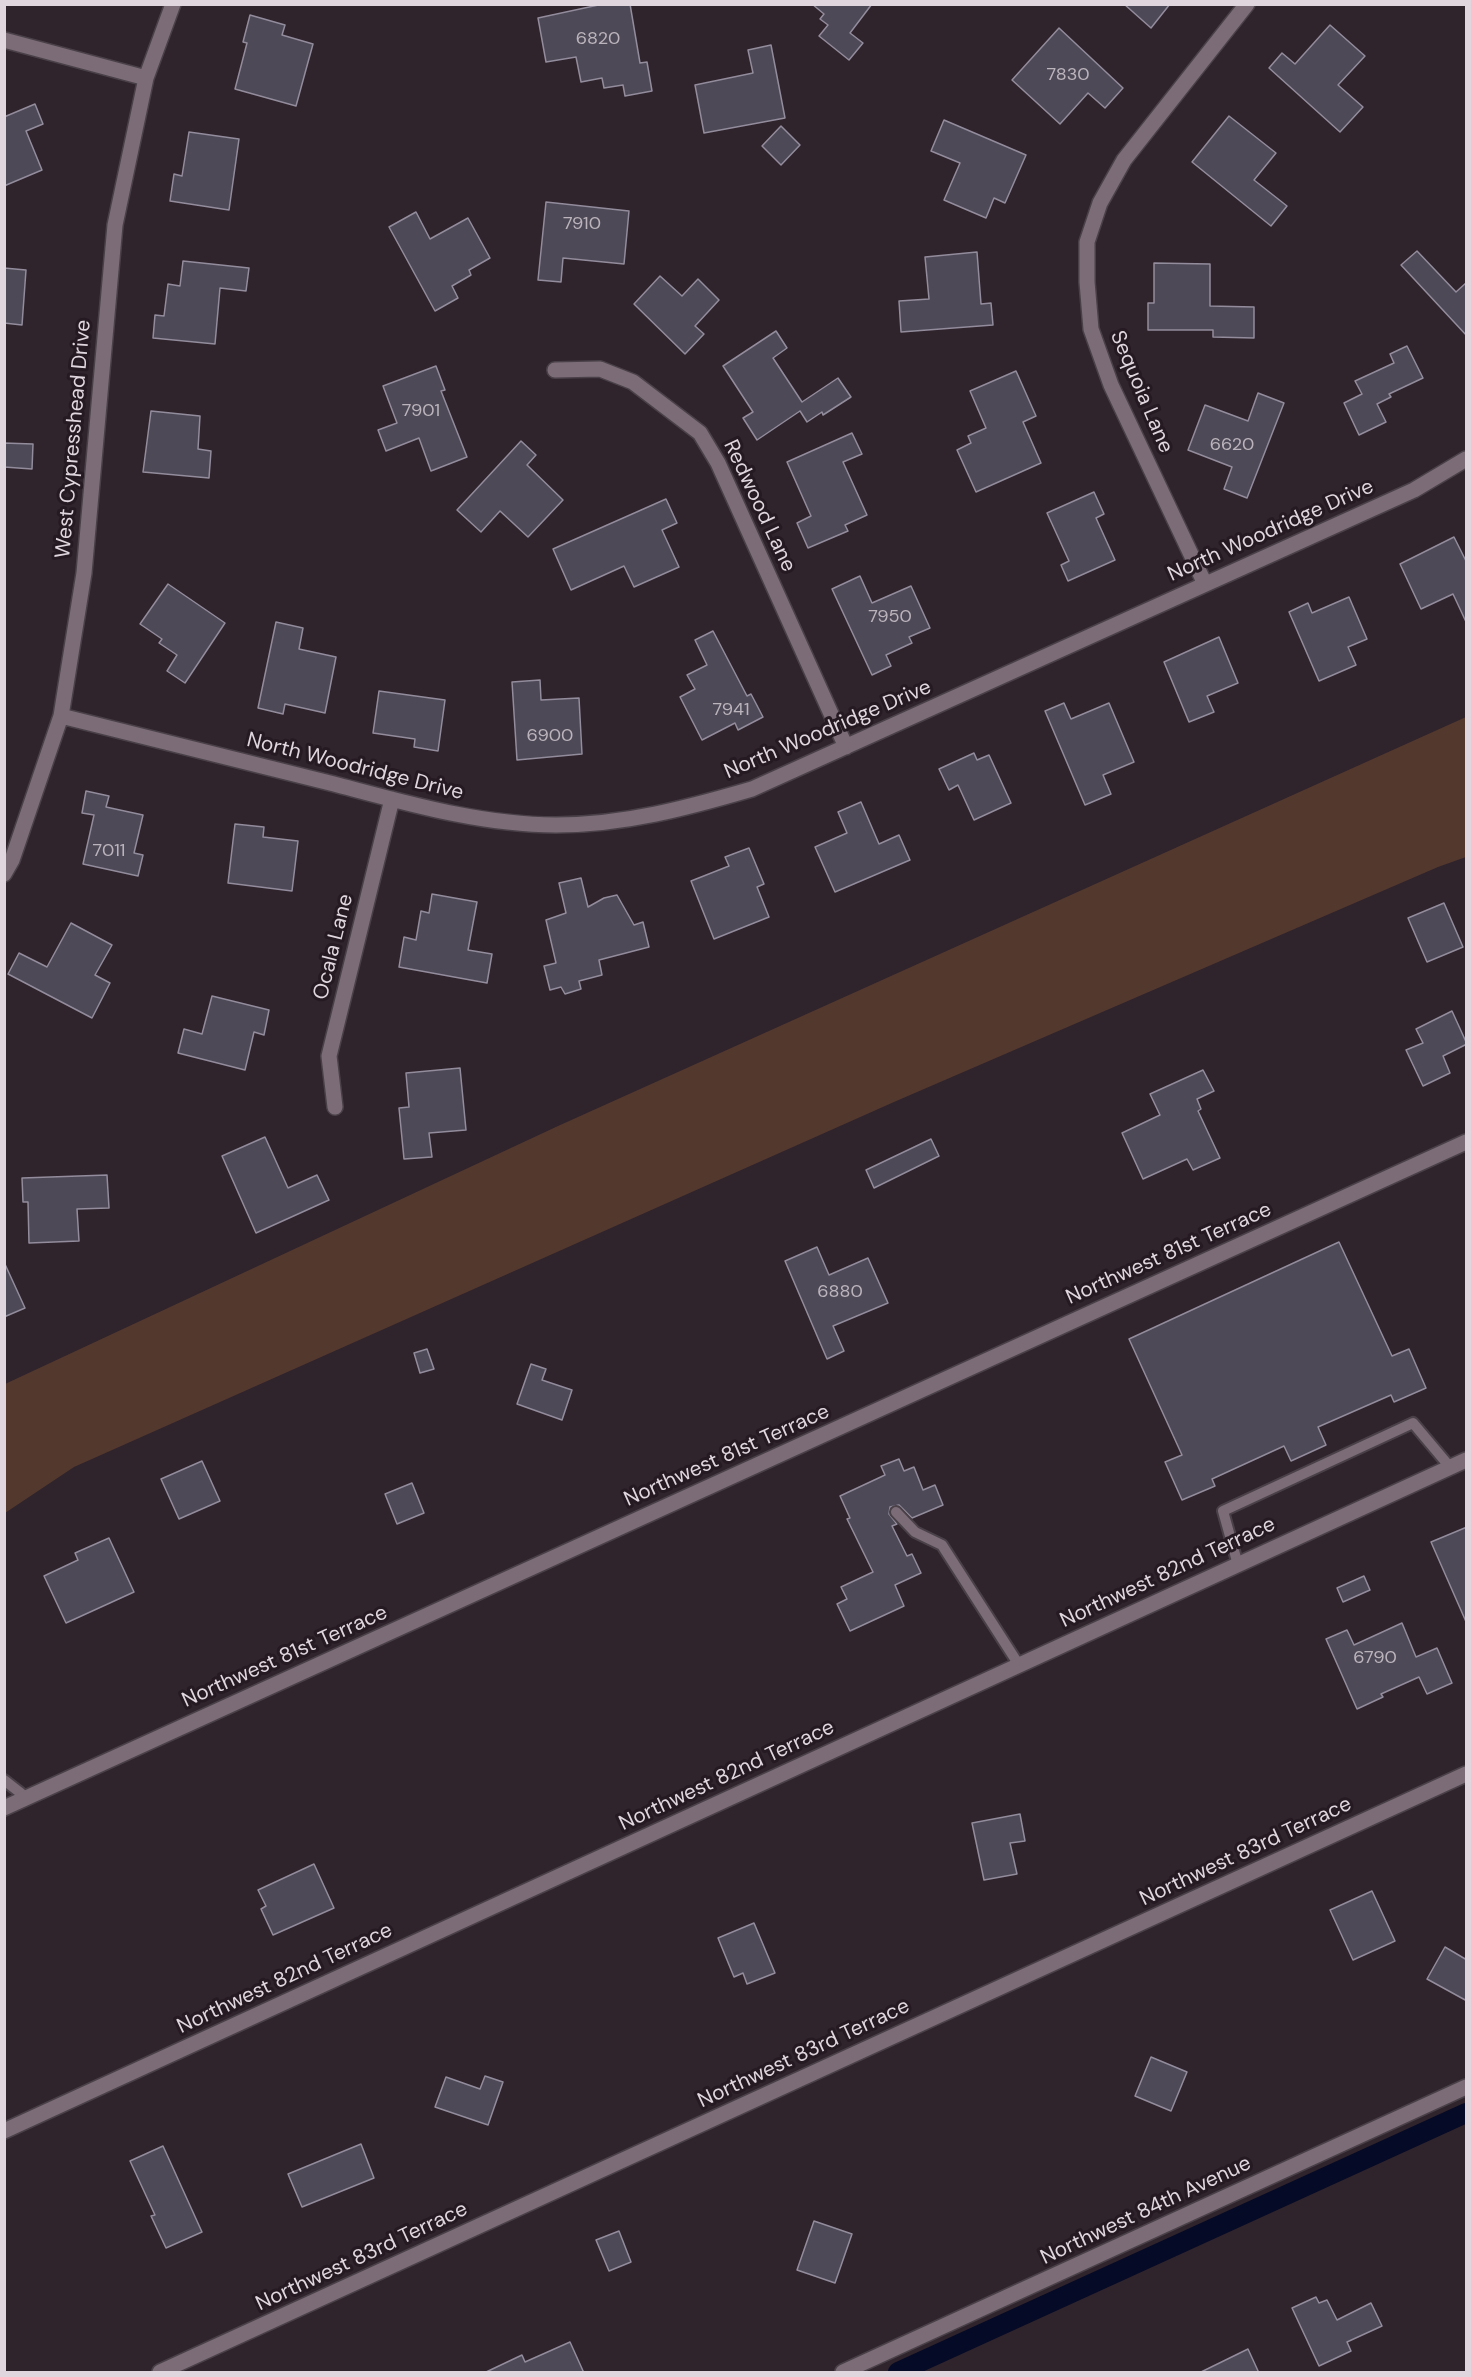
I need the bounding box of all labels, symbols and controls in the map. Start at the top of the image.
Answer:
house number: 6820 [576,28,620,50]
house number: 7830 [1046,64,1090,86]
house number: 7910 [563,213,601,235]
street label: West Cypresshead Drive [51,319,97,559]
street label: Sequoia Lane [1104,327,1178,457]
house number: 7901 [402,400,440,422]
house number: 6620 [1210,434,1254,456]
street label: Redwood Lane [717,436,801,576]
street label: North Woodridge Drive [1164,474,1378,588]
house number: 7950 [868,606,912,628]
street label: North Woodridge Drive [721,675,935,785]
house number: 7941 [713,699,749,721]
house number: 6900 [527,725,573,747]
street label: North Woodridge Drive [244,728,466,806]
house number: 7011 [93,840,125,862]
street label: Ocala Lane [309,892,359,1002]
street label: Northwest 81st Terrace [1062,1197,1276,1311]
house number: 6880 [817,1281,863,1303]
street label: Northwest 81st Terrace [620,1399,834,1513]
street label: Northwest 82nd Terrace [1056,1512,1280,1634]
street label: Northwest 81st Terrace [178,1600,392,1714]
house number: 6790 [1353,1647,1397,1669]
street label: Northwest 82nd Terrace [615,1715,839,1837]
street label: Northwest 83rd Terrace [1136,1792,1356,1912]
street label: Northwest 82nd Terrace [173,1918,397,2040]
street label: Northwest 83rd Terrace [694,1994,914,2114]
street label: Northwest 84th Avenue [1037,2151,1255,2271]
street label: Northwest 83rd Terrace [252,2197,472,2317]

